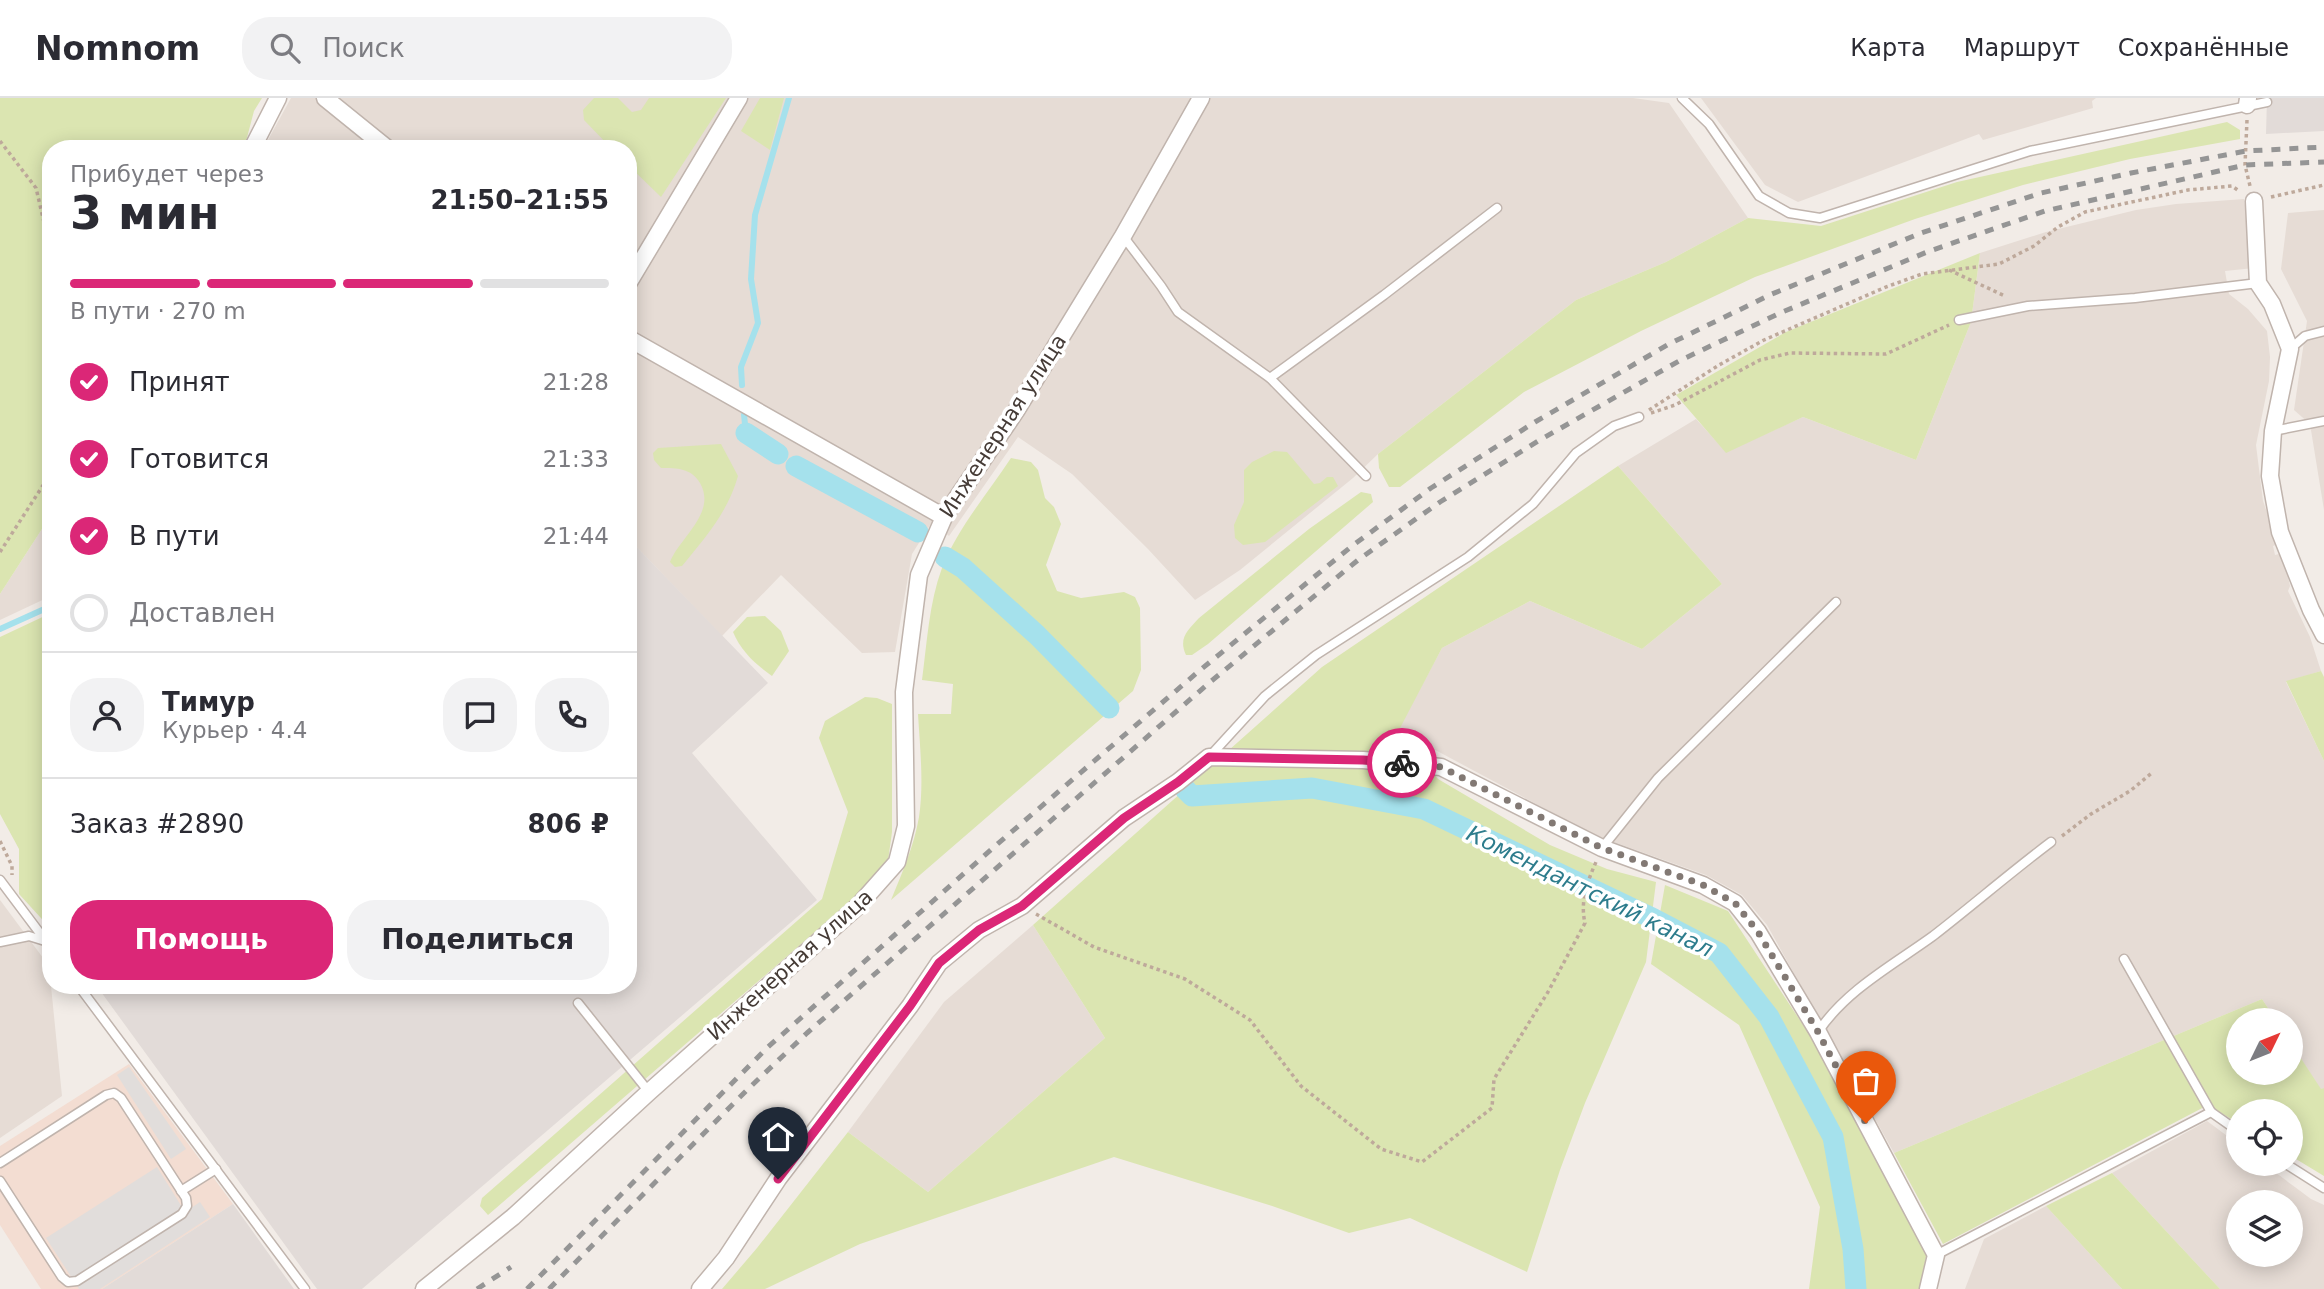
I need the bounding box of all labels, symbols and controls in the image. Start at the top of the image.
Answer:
search box [242,17,732,80]
text: Nomnom [35,29,200,68]
icon: search [266,29,304,67]
text: Поиск [322,33,405,63]
text: Карта [1850,34,1926,62]
text: Маршрут [1964,34,2080,62]
text: Сохранённые [2118,34,2289,62]
text: Прибудет через [70,161,264,187]
text: 21:50–21:55 [430,185,609,215]
text: 3 мин [70,186,220,240]
text: В пути · 270 m [70,298,246,324]
street label: Инженерная улица [935,330,1071,522]
icon: check [70,363,108,401]
text: Принят [129,367,230,397]
text: 21:28 [543,369,609,395]
icon: check [70,440,108,478]
text: Готовится [129,444,269,474]
text: 21:33 [543,446,609,472]
icon: check [70,517,108,555]
text: В пути [129,521,220,551]
text: 21:44 [543,523,609,549]
text: Доставлен [129,598,276,628]
button: person [70,678,144,752]
button: chat [443,678,517,752]
button: phone [535,678,609,752]
text: Тимур [162,687,255,717]
text: Курьер · 4.4 [162,717,307,743]
courier [1367,728,1437,798]
icon: bike [1383,744,1421,782]
text: Заказ #2890 [70,809,244,839]
text: 806 ₽ [528,809,609,839]
water label: Комендантский канал [1463,820,1718,962]
street label: Инженерная улица [703,885,877,1045]
button: Помощь [70,900,333,980]
button: Поделиться [347,900,609,980]
north arrow [2226,1008,2303,1085]
map controls [2226,1008,2303,1267]
pin [1836,1051,1896,1123]
icon: bag [1847,1062,1885,1100]
button: locate [2226,1099,2303,1176]
pin [748,1107,808,1179]
icon: home [759,1118,797,1156]
button: layers [2226,1190,2303,1267]

